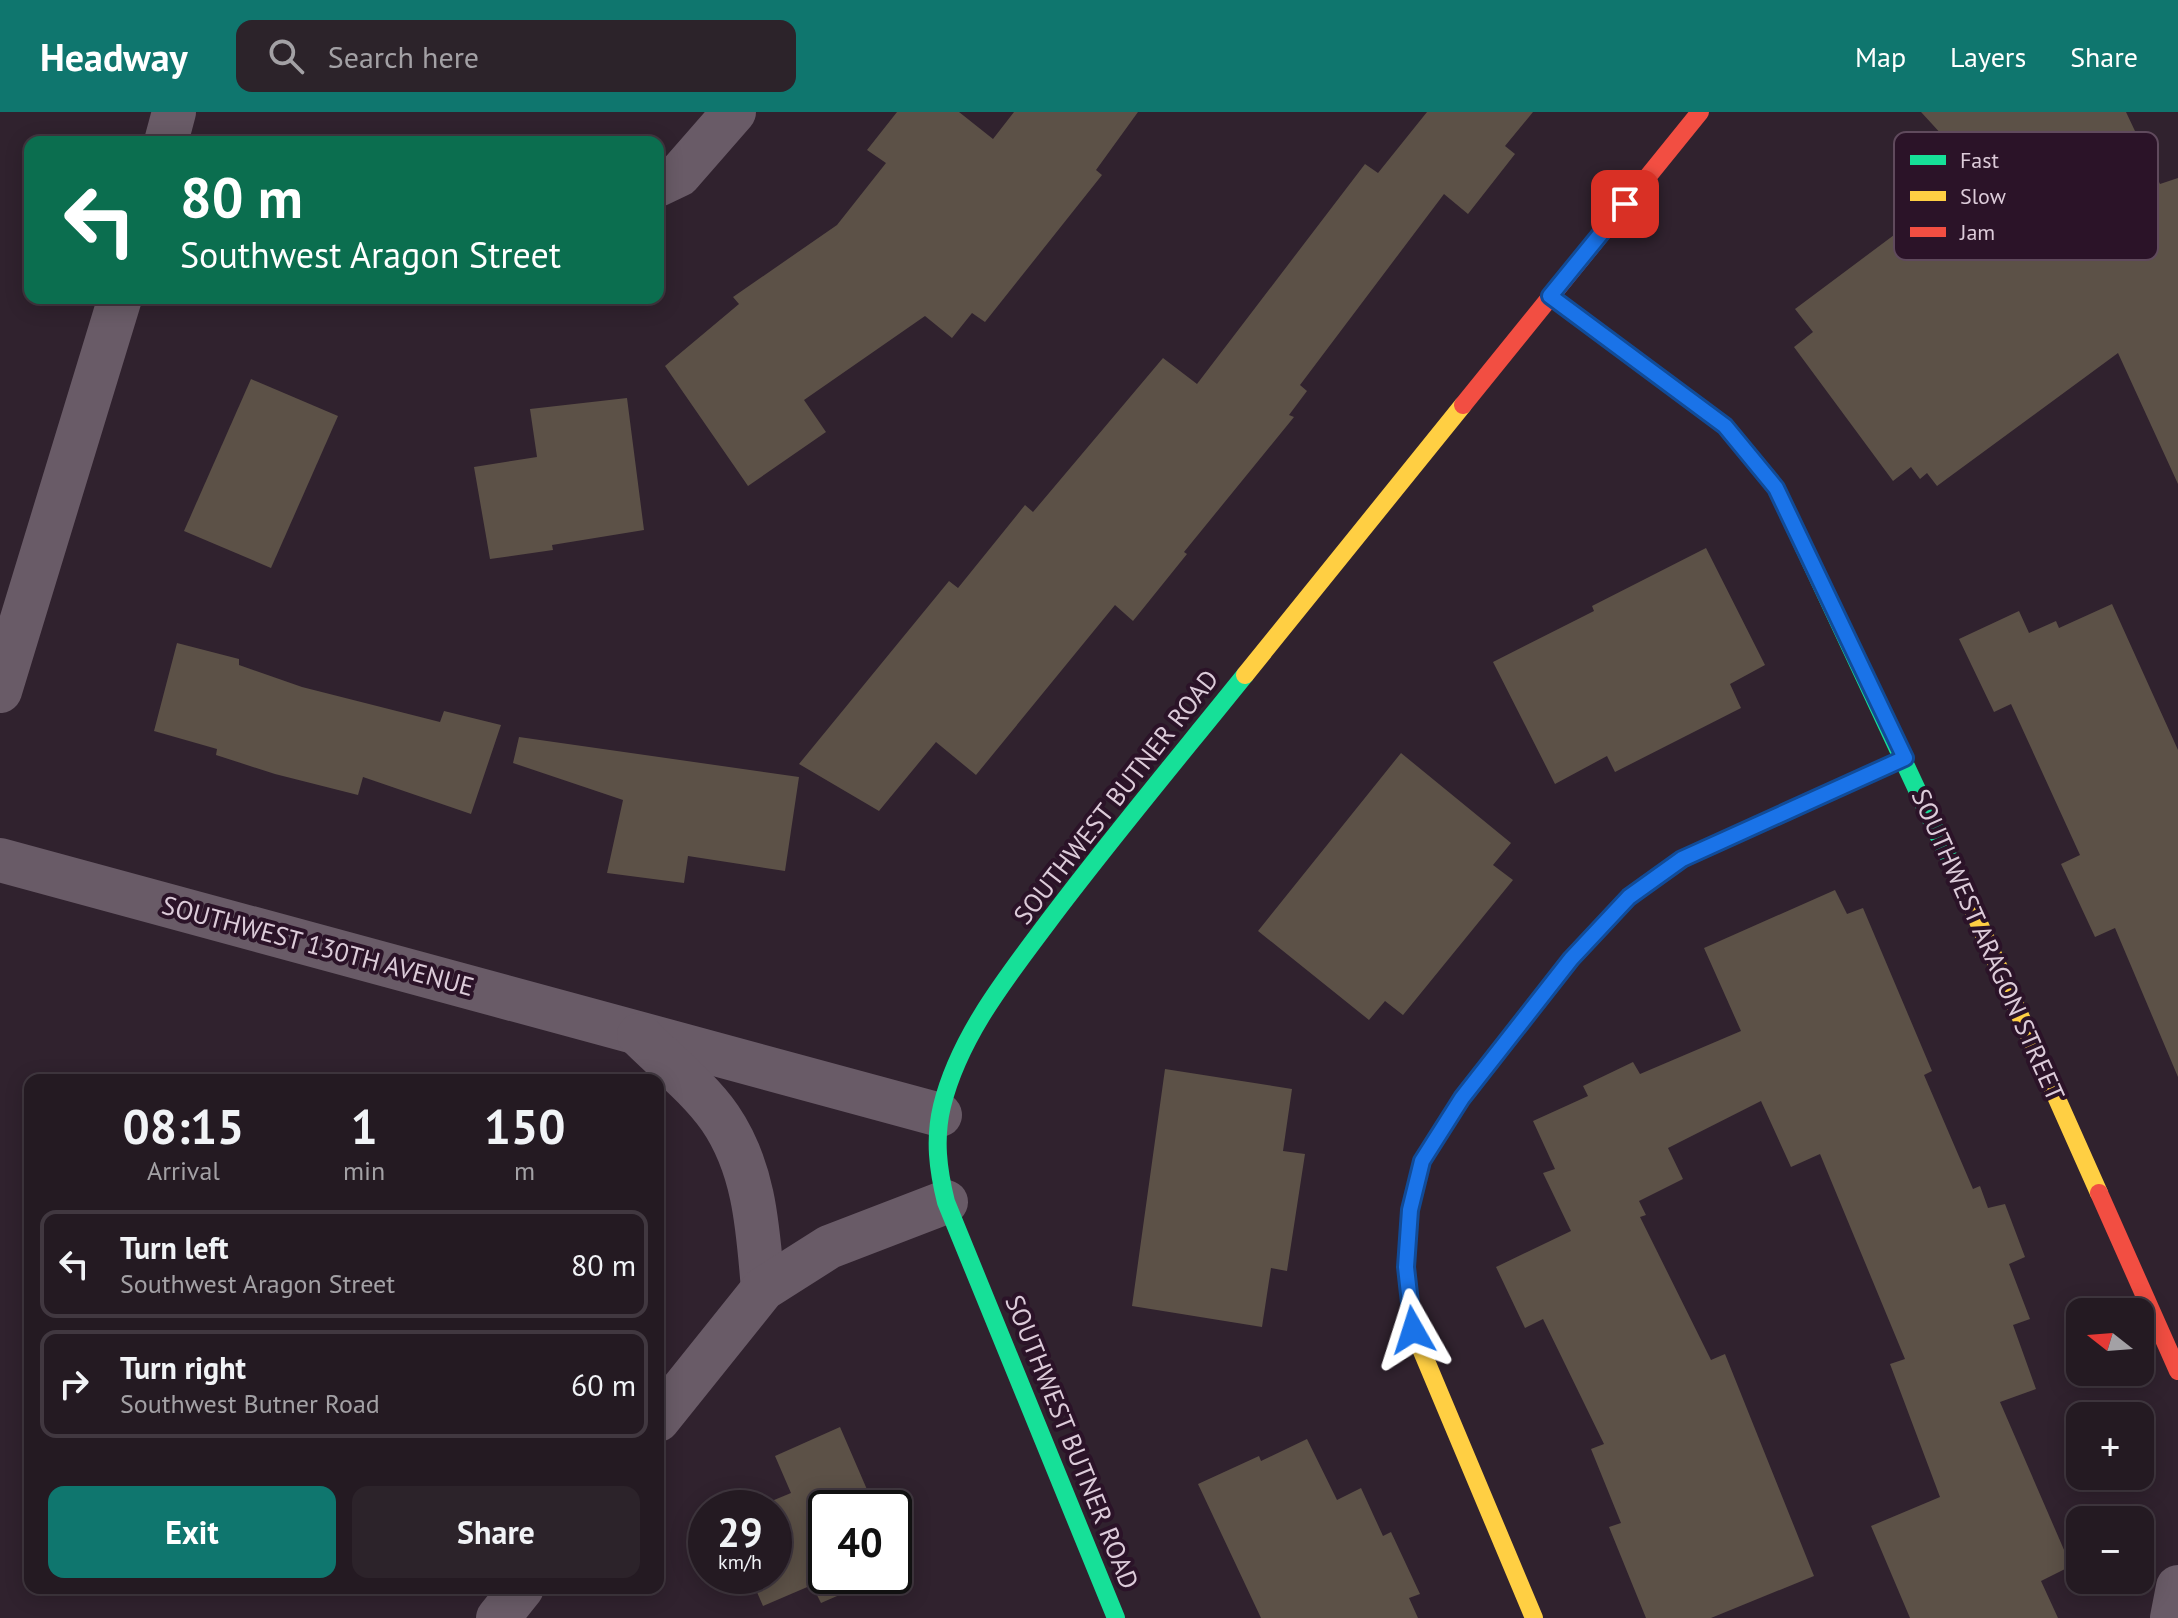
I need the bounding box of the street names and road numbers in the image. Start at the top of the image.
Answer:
street label: SOUTHWEST BUTNER ROAD [1006,663,1225,931]
street label: SOUTHWEST ARAGON STREET [1905,784,2072,1106]
street label: SOUTHWEST 130TH AVENUE [158,888,478,1003]
street label: SOUTHWEST BUTNER ROAD [998,1290,1147,1594]

